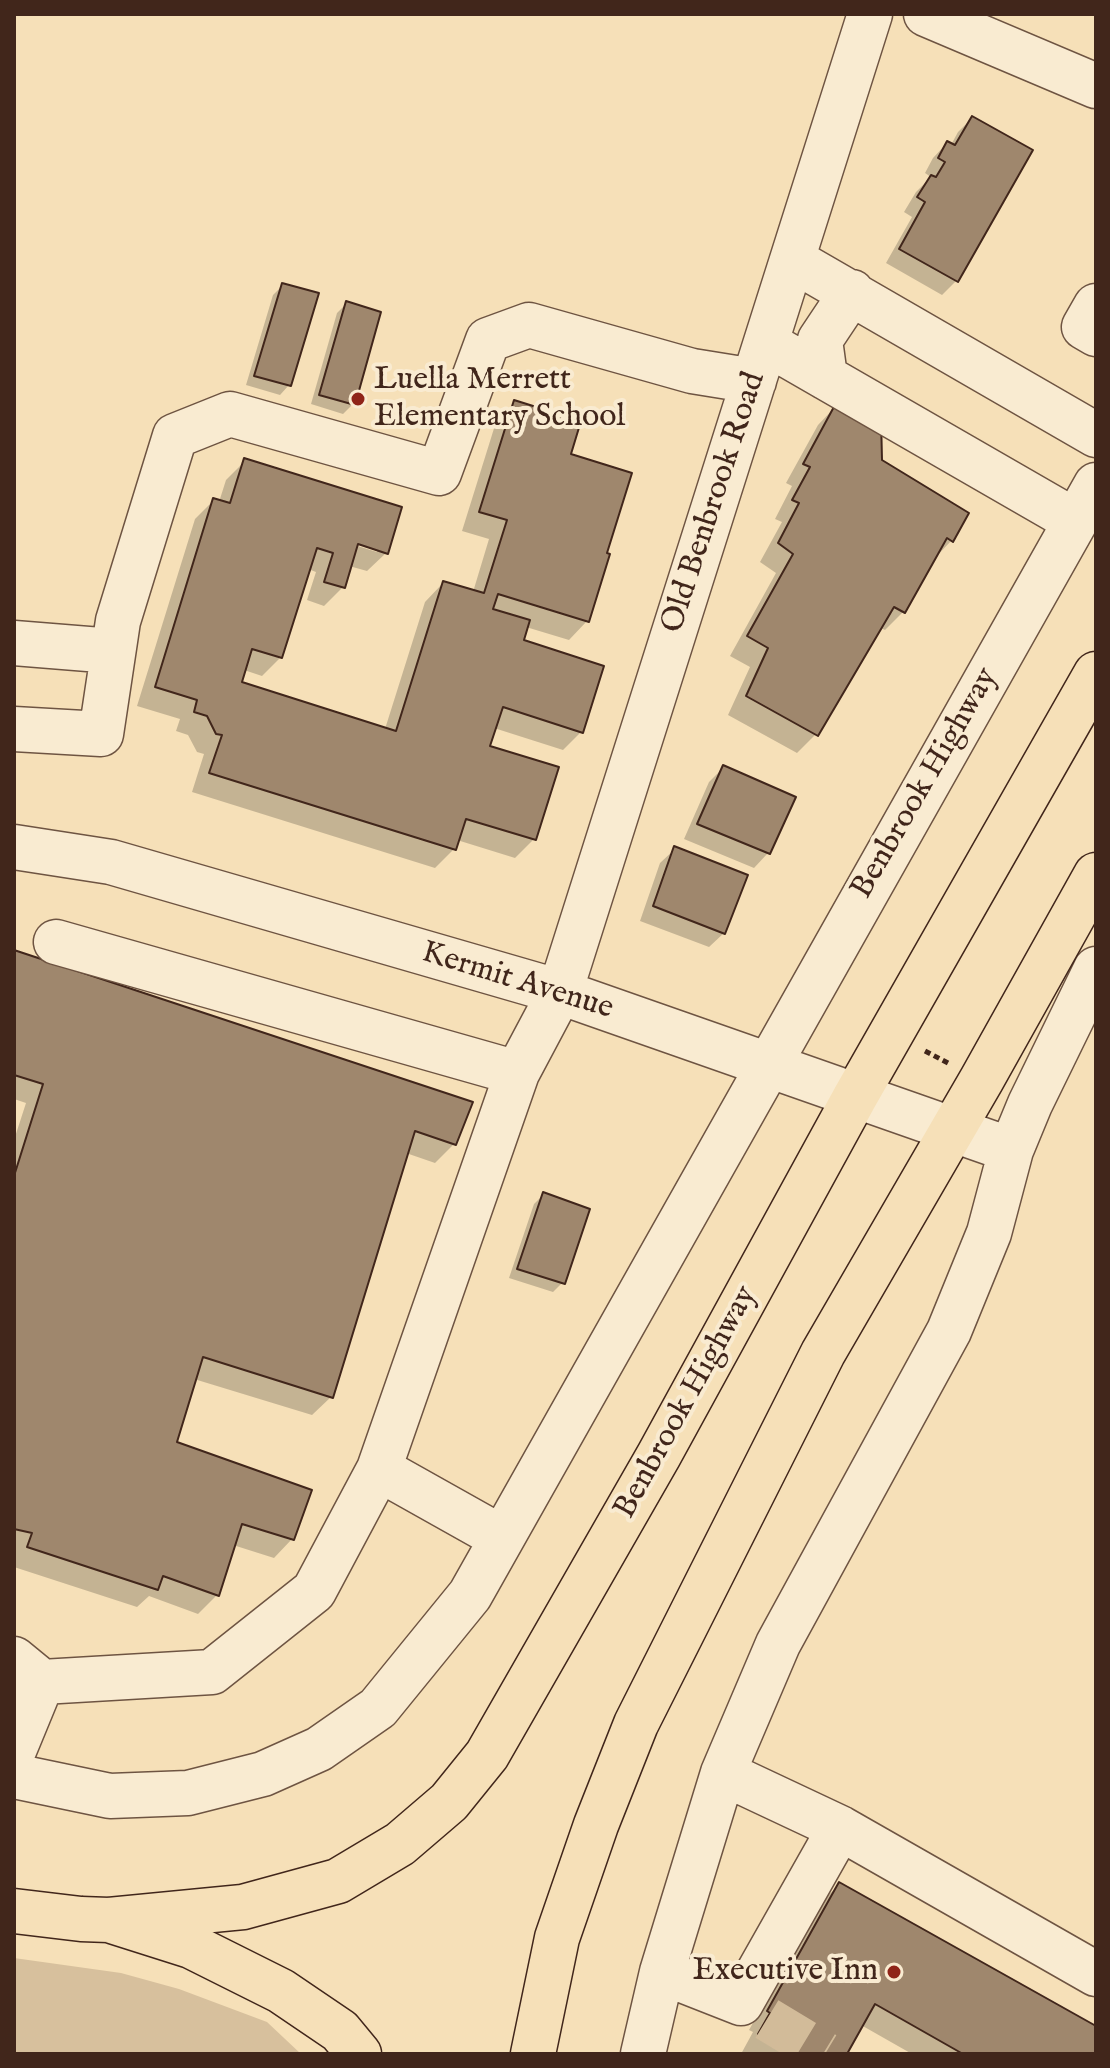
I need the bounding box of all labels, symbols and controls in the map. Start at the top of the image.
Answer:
place label: Luella Merrett Elementary School [374,362,625,437]
street label: Old Benbrook Road [655,368,775,638]
marker: Luella Merrett Elementary School [349,390,367,408]
street label: Benbrook Highway [844,662,1008,906]
street label: Kermit Avenue [416,935,618,1029]
street label: Benbrook Highway [607,1280,767,1526]
place label: Executive Inn [693,1953,878,1991]
marker: Executive Inn [885,1963,903,1981]

